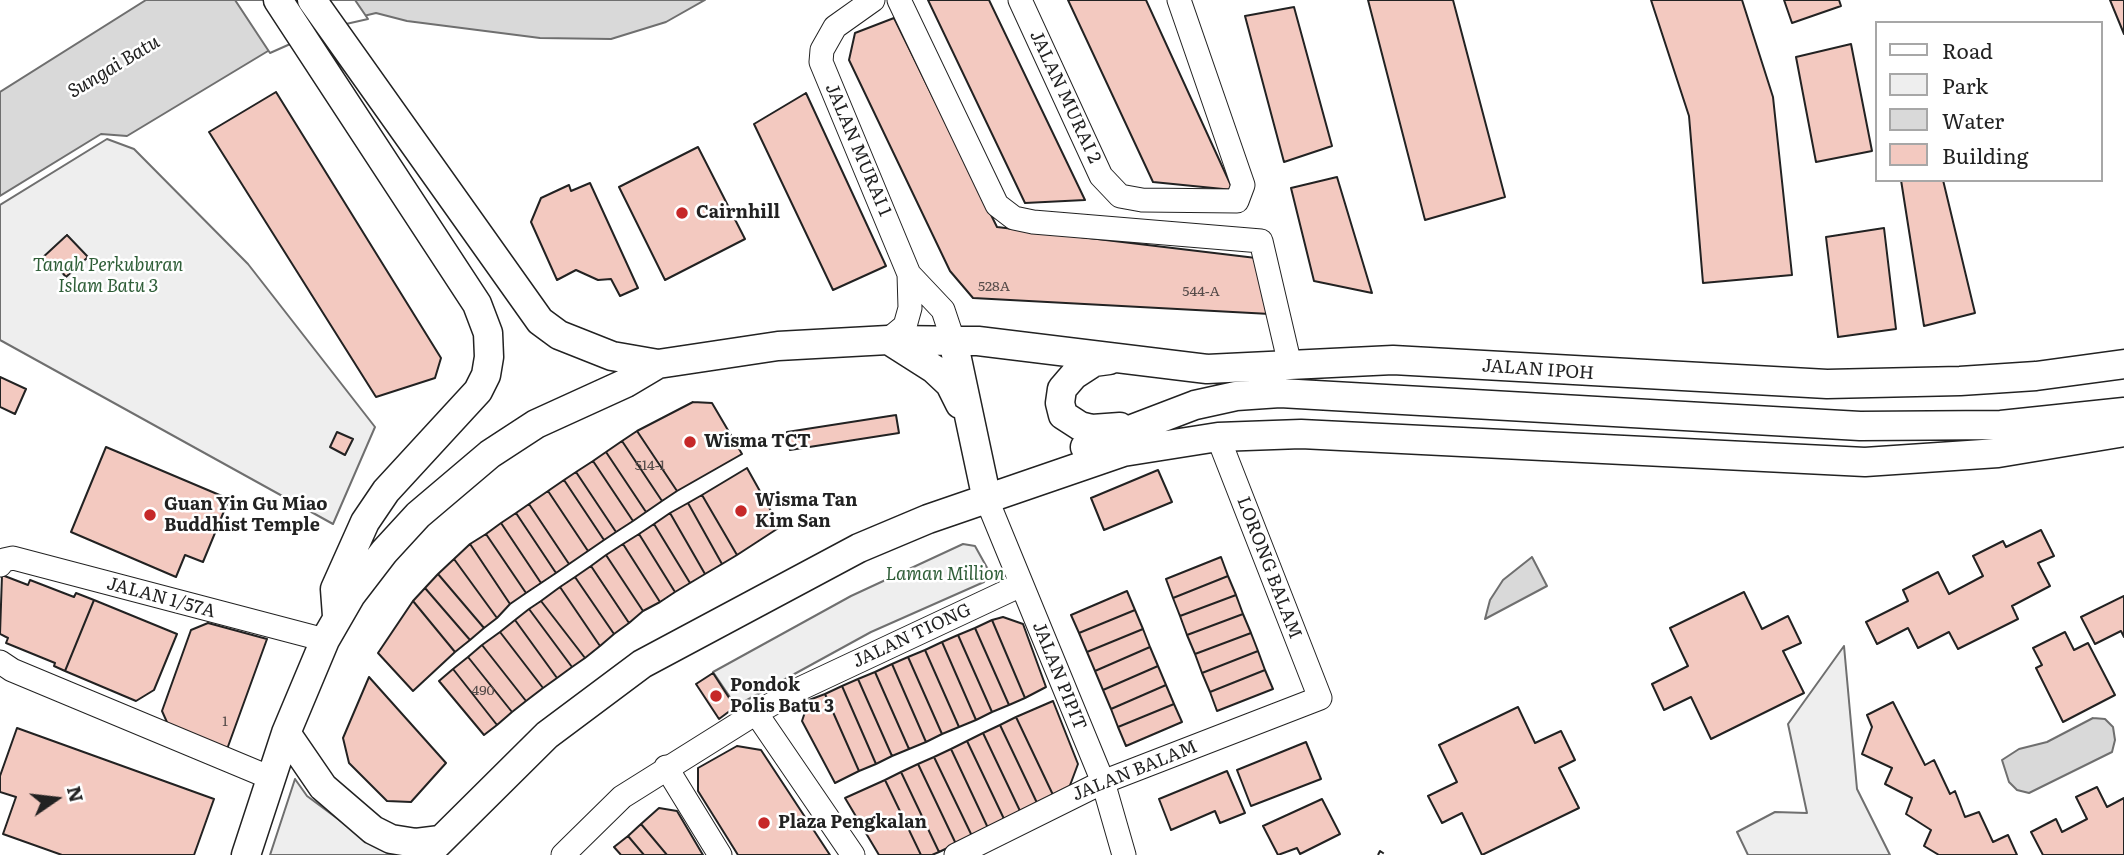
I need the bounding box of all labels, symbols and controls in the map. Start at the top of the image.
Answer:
legend [1876,21,2103,182]
street label: JALAN MURAI 2 [1025,27,1105,167]
water label: Sungai Batu [64,31,164,103]
text: Road [1942,34,1993,65]
text: Park [1942,69,1988,100]
street label: JALAN MURAI 1 [820,80,896,220]
text: Water [1942,104,2004,135]
text: Building [1942,139,2028,170]
place label: Cairnhill [696,202,780,224]
marker: Cairnhill [674,205,690,221]
park label: Tanah Perkuburan Islam Batu 3 [33,255,183,298]
house number: 528A [978,279,1010,295]
house number: 544-A [1182,284,1220,300]
street label: JALAN IPOH [1481,355,1595,385]
place label: Wisma TCT [704,431,811,453]
marker: Wisma TCT [682,434,698,450]
house number: 514-1 [635,458,665,474]
place label: Wisma Tan Kim San [755,490,858,532]
place label: Guan Yin Gu Miao Buddhist Temple [164,494,327,536]
street label: LORONG BALAM [1232,494,1306,642]
marker: Wisma Tan Kim San [733,503,749,519]
marker: Guan Yin Gu Miao Buddhist Temple [142,507,158,523]
park label: Laman Million [886,564,1004,586]
street label: JALAN 1/57A [104,573,218,623]
street label: JALAN TIONG [849,599,975,673]
street label: JALAN PIPIT [1027,619,1091,733]
place label: Pondok Polis Batu 3 [730,675,834,718]
house number: 490 [471,683,495,699]
marker: Pondok Polis Batu 3 [708,688,724,704]
house number: 1 [222,714,228,730]
street label: JALAN BALAM [1069,736,1201,806]
north arrow [21,764,91,834]
text: N [61,783,92,805]
place label: Plaza Pengkalan [778,812,927,834]
marker: Plaza Pengkalan [756,815,772,831]

